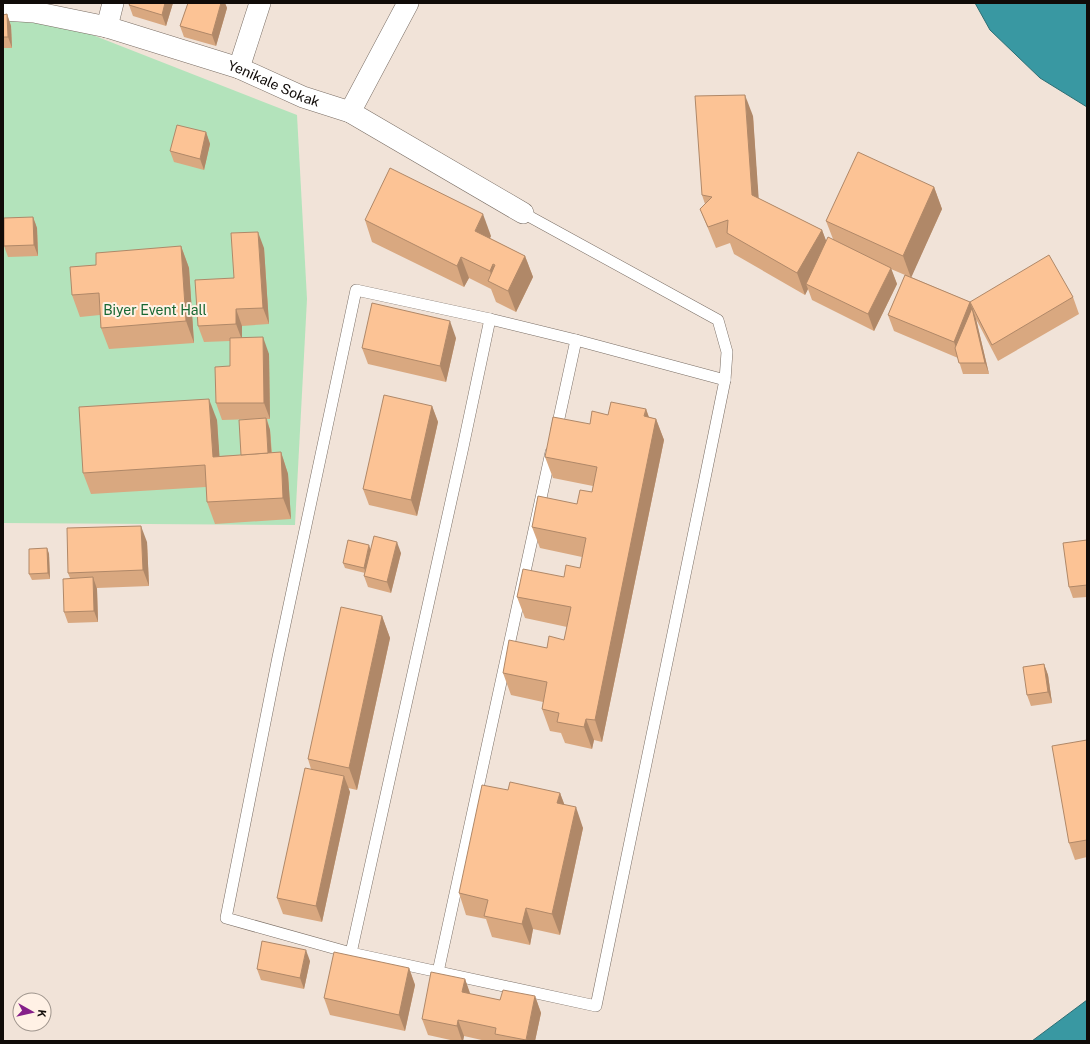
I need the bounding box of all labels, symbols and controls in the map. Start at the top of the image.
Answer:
street label: Yenikale Sokak [226,57,322,110]
park label: Biyer Event Hall [103,302,207,318]
north arrow [12,992,52,1032]
text: K [35,1009,48,1018]

